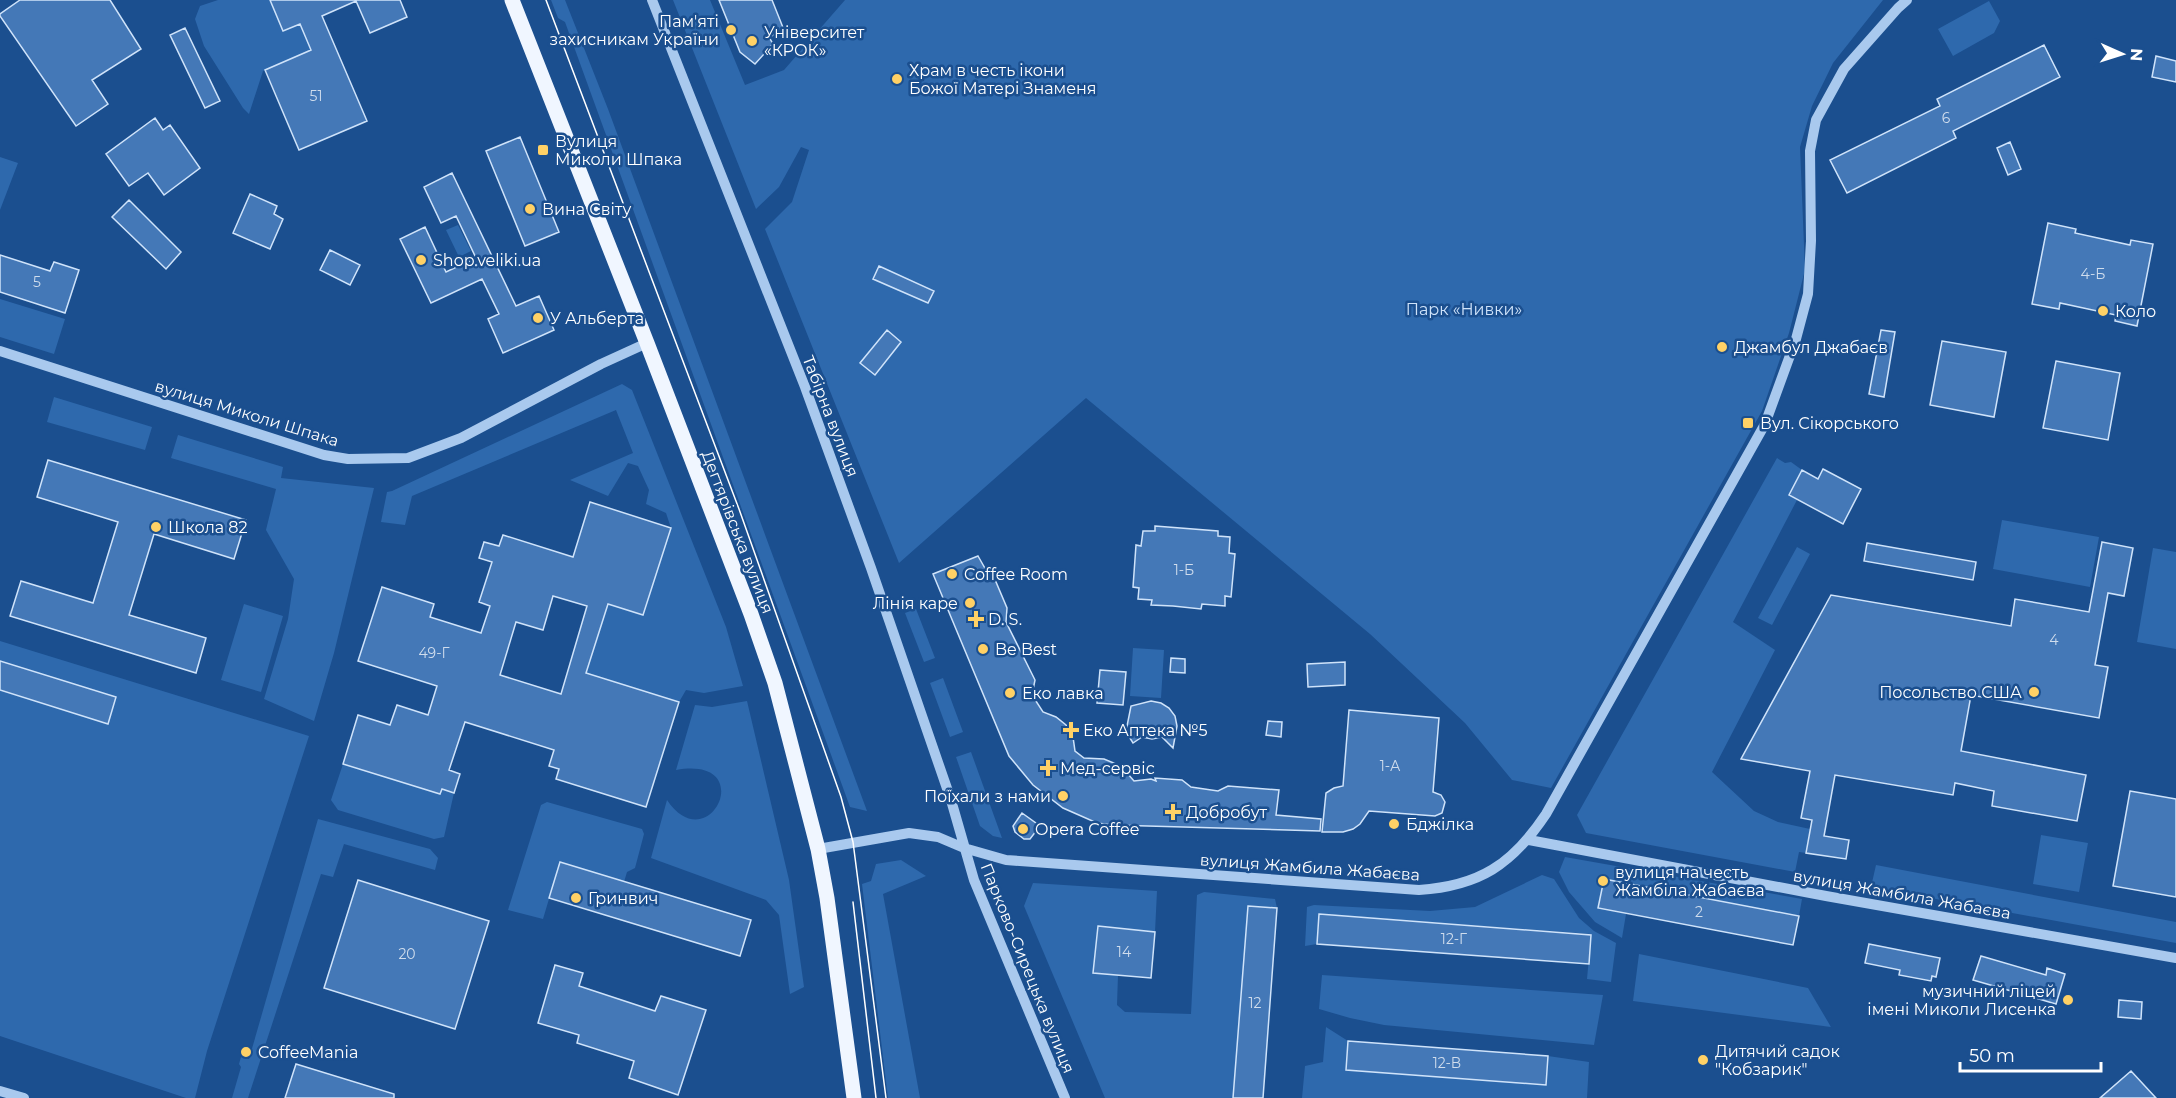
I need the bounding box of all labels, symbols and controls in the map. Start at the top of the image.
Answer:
place label: Пам'яті захисникам України [550,12,719,49]
marker: Пам'яті захисникам України [724,23,738,37]
place label: Університет «КРОК» [764,23,865,60]
north arrow [2092,24,2152,84]
marker: Університет «КРОК» [745,34,759,48]
text: N [2127,48,2146,62]
place label: Храм в честь ікони Божої Матері Знаменя [909,61,1097,98]
marker: Храм в честь ікони Божої Матері Знаменя [890,72,904,86]
house number: 51 [310,87,322,105]
house number: 6 [1942,109,1951,127]
place label: Вулиця Миколи Шпака [555,132,682,169]
marker: Вулиця Миколи Шпака [536,143,550,157]
place label: Вина Світу [542,200,631,219]
marker: Вина Світу [523,202,537,216]
place label: Shop.veliki.ua [433,251,541,270]
marker: Shop.veliki.ua [414,253,428,267]
house number: 4-Б [2081,265,2105,283]
house number: 5 [33,273,41,291]
park label: Парк «Нивки» [1406,300,1522,319]
place label: Коло [2115,302,2156,321]
marker: Коло [2096,304,2110,318]
place label: У Альберта [550,309,644,328]
marker: У Альберта [531,311,545,325]
place label: Джамбул Джабаєв [1734,338,1888,357]
marker: Джамбул Джабаєв [1715,340,1729,354]
street label: Табірна вулиця [799,353,862,480]
street label: вулиця Миколи Шпака [153,376,341,451]
place label: Вул. Сікорського [1760,414,1899,433]
marker: Вул. Сікорського [1741,416,1755,430]
street label: Дегтярівська вулиця [698,448,777,616]
place label: Школа 82 [168,518,248,537]
marker: Школа 82 [149,520,163,534]
house number: 1-Б [1174,561,1194,579]
place label: Coffee Room [964,565,1068,584]
marker: Coffee Room [945,567,959,581]
place label: Лінія каре [873,594,958,613]
marker: Лінія каре [963,596,977,610]
place label: D. S. [988,610,1022,629]
marker: D. S. [969,612,983,626]
house number: 4 [2049,631,2059,649]
place label: Be Best [995,640,1057,659]
marker: Be Best [976,642,990,656]
house number: 49-Г [418,644,450,662]
place label: Посольство США [1879,683,2022,702]
place label: Еко лавка [1022,684,1104,703]
marker: Посольство США [2027,685,2041,699]
marker: Еко лавка [1003,686,1017,700]
place label: Еко Аптека №5 [1083,721,1208,740]
marker: Еко Аптека №5 [1064,723,1078,737]
house number: 1-А [1380,757,1401,775]
place label: Мед-сервіс [1060,759,1155,778]
marker: Мед-сервіс [1041,761,1055,775]
place label: Поїхали з нами [924,787,1051,806]
marker: Поїхали з нами [1056,789,1070,803]
marker: Добробут [1164,803,1182,821]
place label: Добробут [1186,803,1268,822]
place label: Бджілка [1406,815,1474,834]
marker: Бджілка [1387,817,1401,831]
place label: Opera Coffee [1035,820,1139,839]
marker: Opera Coffee [1016,822,1030,836]
street label: вулиця Жамбила Жабаєва [1199,850,1421,885]
street label: Парково-Сирецька вулиця [977,860,1078,1076]
place label: вулиця на честь Жамбіла Жабаєва [1615,863,1765,900]
street label: вулиця Жамбила Жабаєва [1792,866,2012,923]
marker: вулиця на честь Жамбіла Жабаєва [1596,874,1610,888]
place label: Гринвич [588,889,658,908]
marker: Гринвич [569,891,583,905]
house number: 2 [1695,903,1703,921]
house number: 12-Г [1441,930,1467,948]
house number: 14 [1117,943,1132,961]
house number: 20 [398,945,416,963]
place label: музичний ліцей імені Миколи Лисенка [1867,982,2056,1019]
marker: музичний ліцей імені Миколи Лисенка [2061,993,2075,1007]
house number: 12 [1248,994,1262,1012]
scale bar [1960,1035,2101,1073]
place label: Дитячий садок "Кобзарик" [1715,1042,1841,1079]
place label: CoffeeMania [258,1043,358,1062]
marker: CoffeeMania [239,1045,253,1059]
text: 50 m [1969,1045,2015,1067]
marker: Дитячий садок "Кобзарик" [1696,1053,1710,1067]
house number: 12-В [1433,1054,1461,1072]

